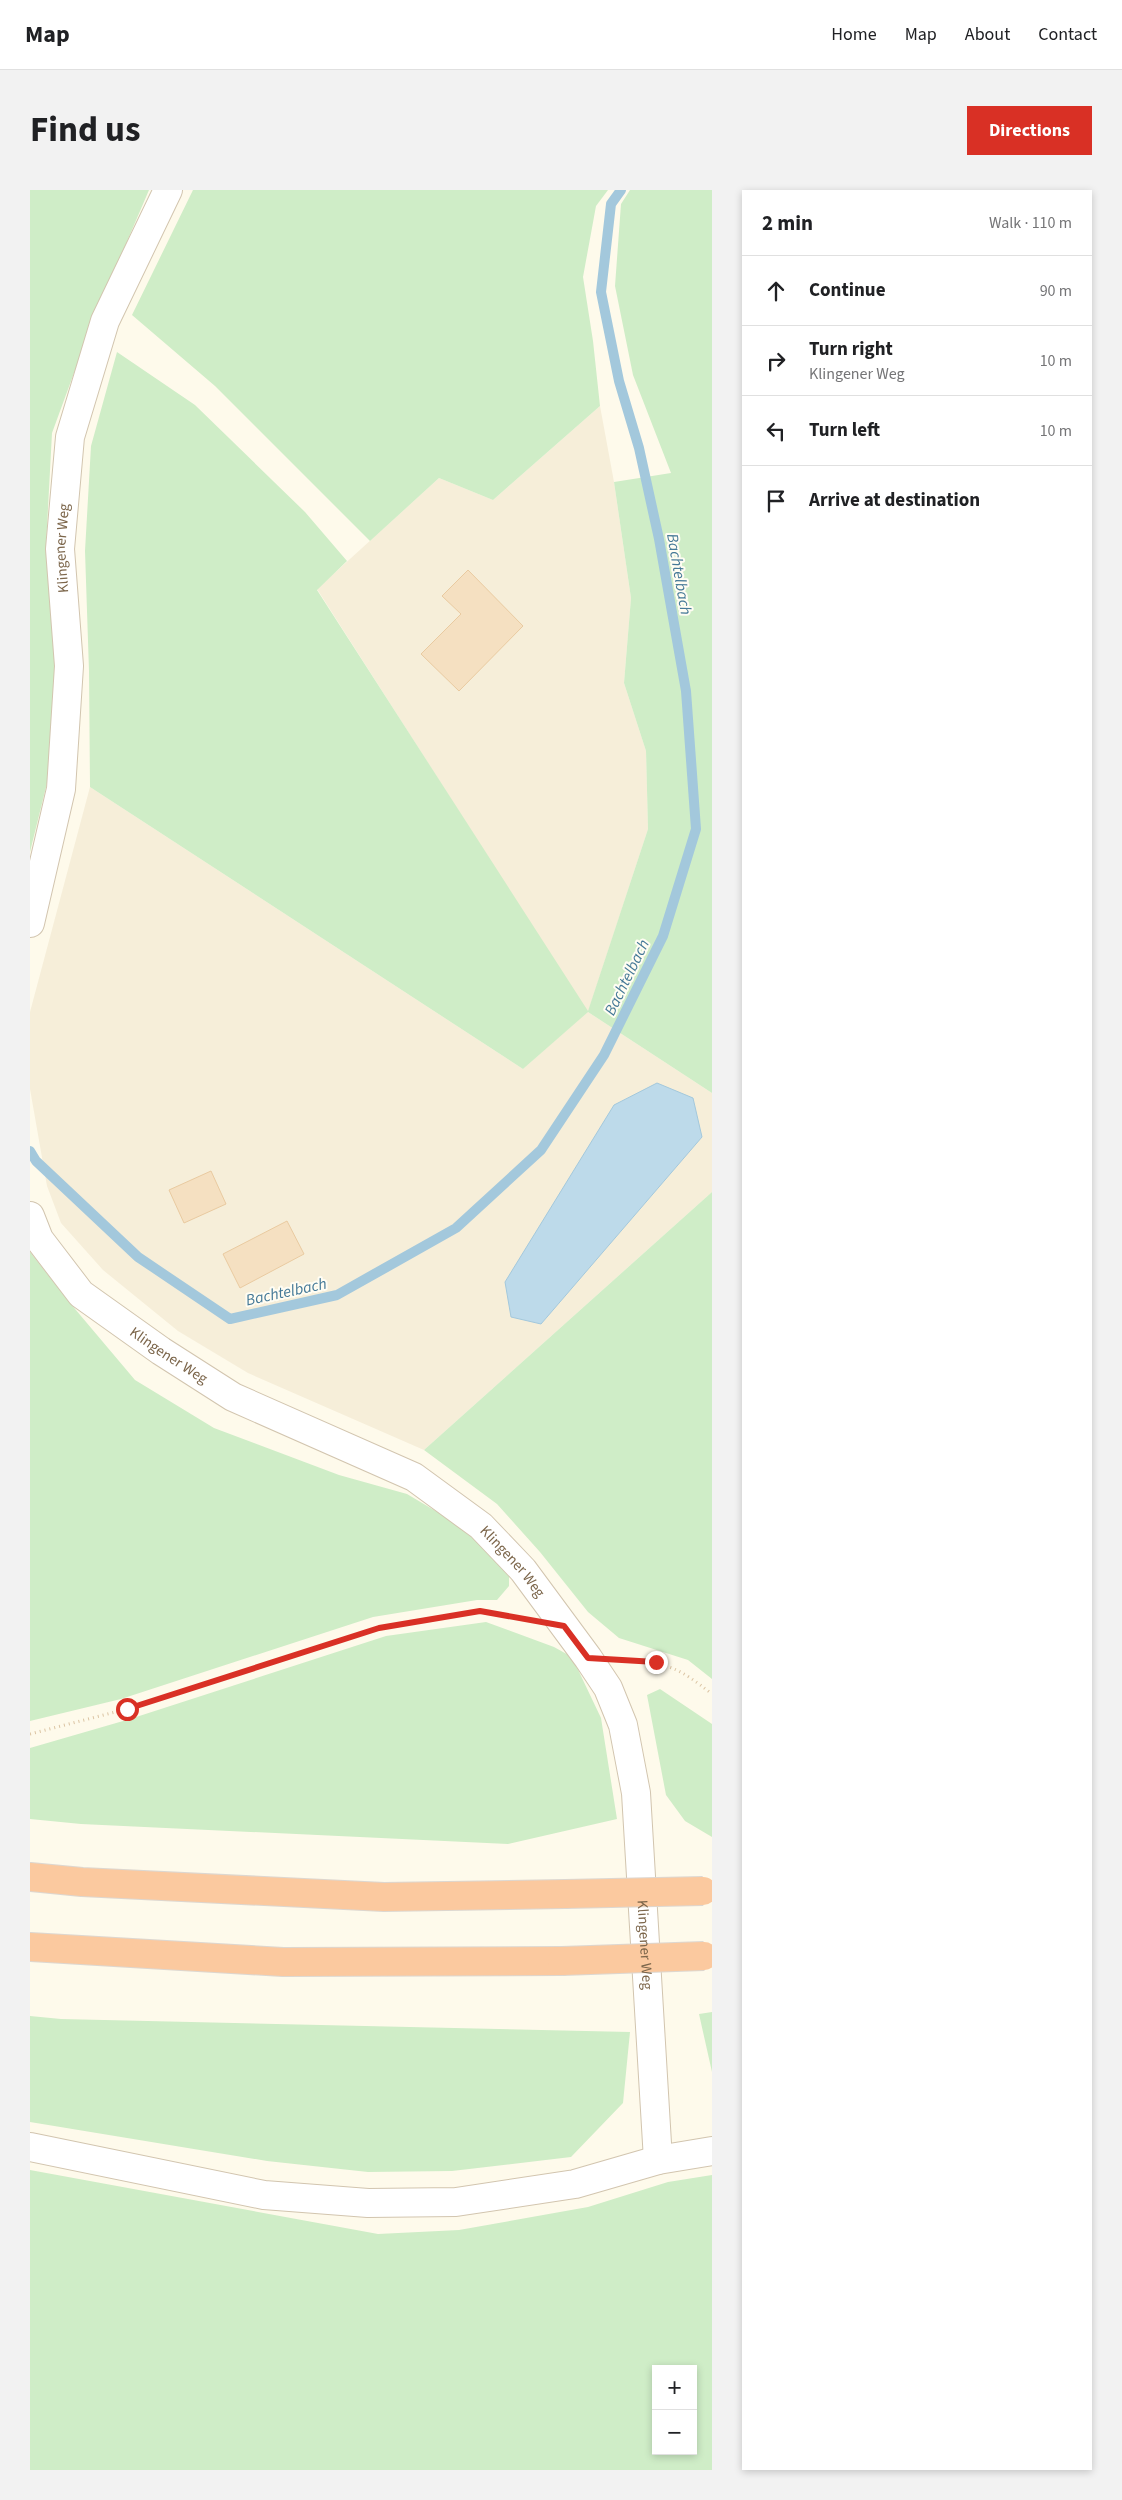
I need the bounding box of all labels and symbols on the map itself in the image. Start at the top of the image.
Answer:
street label: Klingener Weg [50,502,75,594]
water label: Bachtelbach [661,532,697,617]
water label: Bachtelbach [599,936,655,1019]
water label: Bachtelbach [244,1273,329,1311]
street label: Klingener Weg [125,1322,212,1389]
street label: Klingener Weg [475,1521,550,1602]
route end [645,1651,668,1674]
route start [116,1698,139,1721]
street label: Klingener Weg [631,1899,658,1991]

